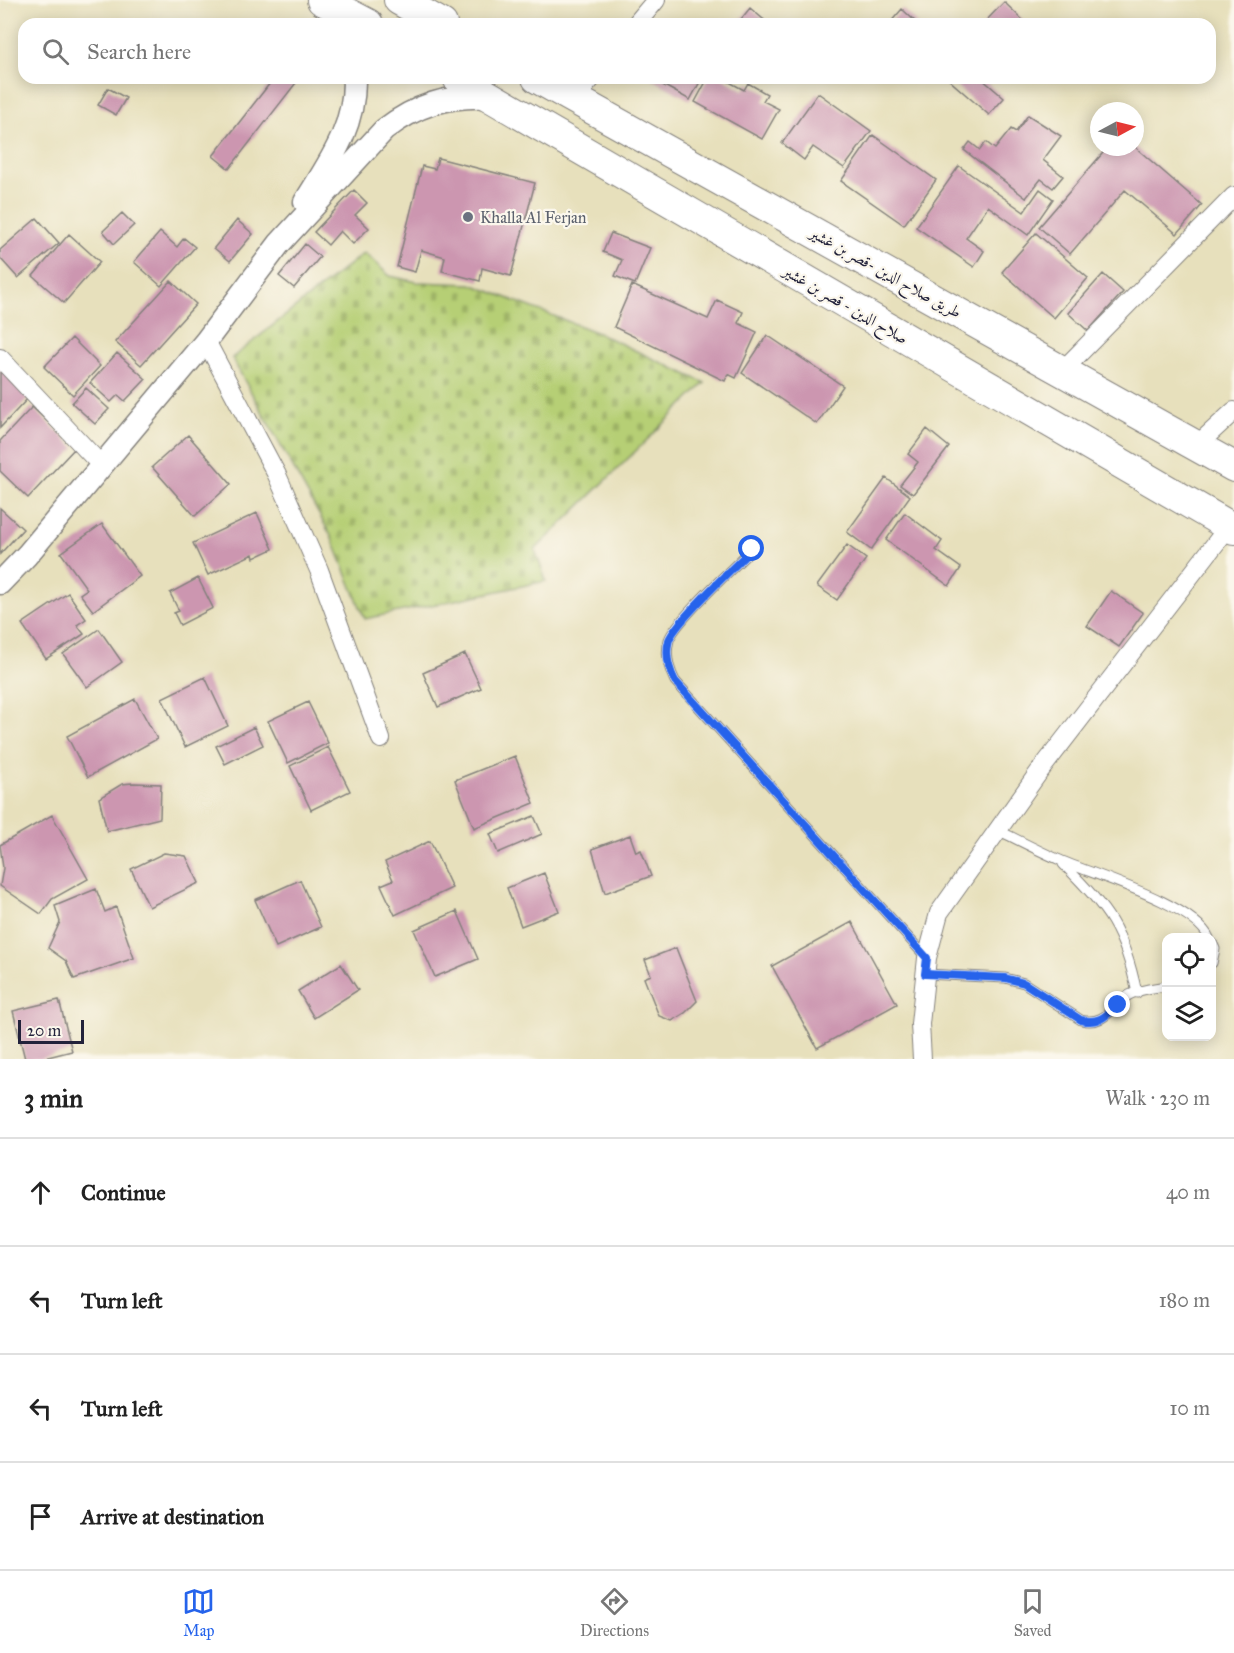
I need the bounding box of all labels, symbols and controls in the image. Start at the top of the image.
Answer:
search box [18,18,1216,84]
icon: search [39,35,72,68]
text: Search here [87,38,191,65]
north arrow [1090,102,1144,156]
place label: Khalla Al Ferjan [480,208,587,227]
marker: Khalla Al Ferjan [461,210,475,224]
street label: طريق صلاح الدين -قصر بن غشير [803,222,965,326]
street label: صلاح الدين - قصر بن غشير [776,260,911,352]
route start [738,535,764,561]
map controls [1162,933,1216,1041]
button: locate [1162,933,1216,987]
button: layers [1162,987,1216,1041]
route end [1104,991,1130,1017]
scale bar [18,1017,84,1044]
text: 20 m [27,1021,61,1040]
text: 3 min [24,1082,83,1114]
text: Walk · 230 m [1105,1086,1210,1110]
icon: ahead [24,1176,57,1209]
text: Continue [81,1179,166,1206]
text: 40 m [1166,1180,1210,1204]
icon: left [24,1284,57,1317]
text: Turn left [81,1287,163,1314]
text: 180 m [1159,1288,1210,1312]
icon: left [24,1392,57,1425]
text: Turn left [81,1395,163,1422]
text: 10 m [1169,1396,1210,1420]
icon: arrive [24,1500,57,1533]
text: Arrive at destination [81,1503,264,1530]
tab: Map [182,1585,215,1640]
tab: Directions [580,1585,649,1640]
tab: Saved [1014,1585,1052,1640]

